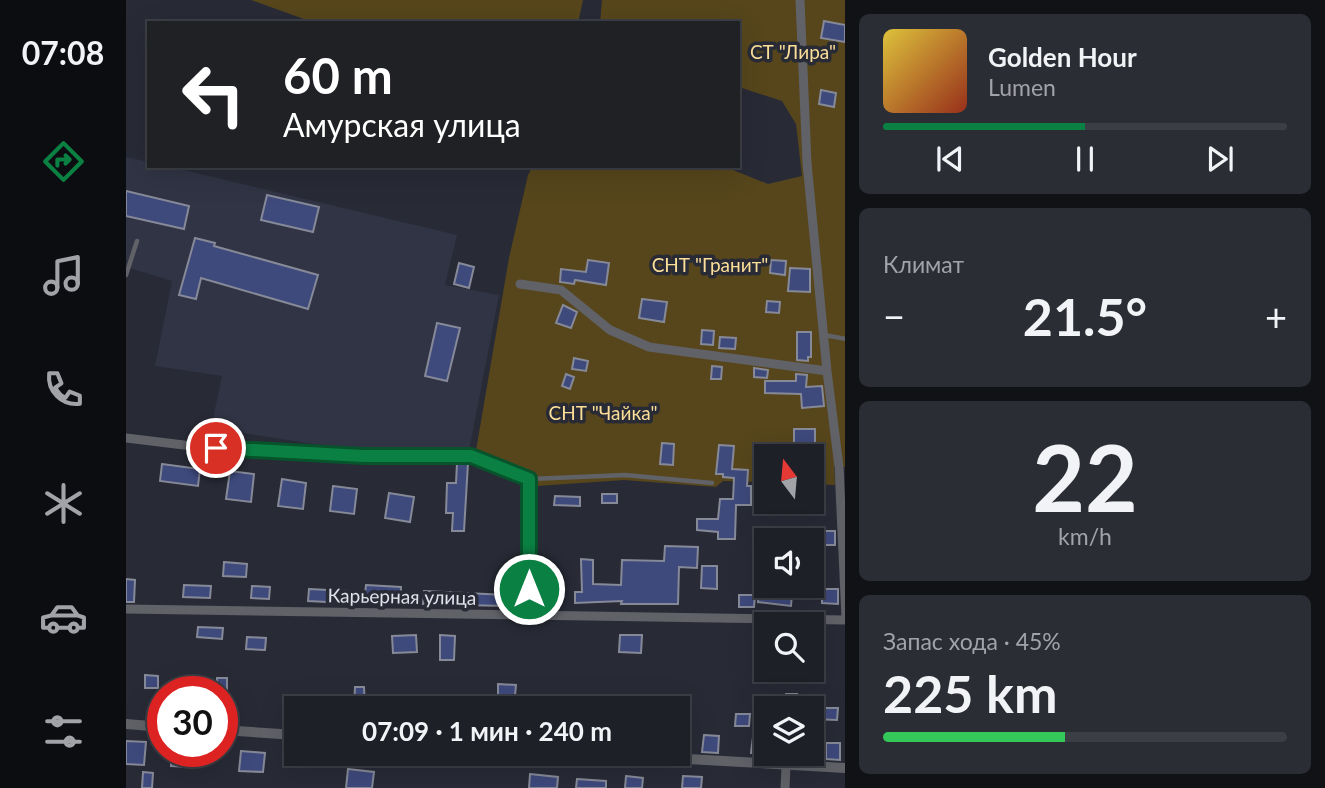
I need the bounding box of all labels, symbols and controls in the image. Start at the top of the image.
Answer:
text: 07:08 [22,33,104,72]
park label: СТ "Лира" [750,40,836,63]
text: Golden Hour [988,41,1137,73]
text: 60 m [283,46,393,104]
icon: left [168,49,259,140]
text: Lumen [988,73,1056,101]
text: Амурская улица [283,105,521,144]
icon: directions [39,137,88,186]
icon: previous [931,140,969,178]
icon: pause [1066,140,1104,178]
icon: next [1201,140,1239,178]
text: Климат [883,250,964,278]
icon: music [39,251,88,300]
park label: СНТ "Гранит" [652,253,768,276]
text: 21.5° [1023,285,1147,347]
text: − [883,293,905,339]
text: + [1265,293,1287,339]
icon: phone [39,365,88,414]
park label: СНТ "Чайка" [548,401,658,424]
pin [186,418,246,478]
text: 22 [1032,422,1138,531]
icon: arrive [197,429,235,467]
north arrow [754,444,824,514]
map controls [754,444,824,766]
icon: climate [39,479,88,528]
text: km/h [1058,522,1112,550]
button: sound [754,528,824,598]
position arrow [492,552,566,626]
street label: Карьерная улица [327,583,477,609]
icon: car [39,593,88,642]
button: search [754,612,824,682]
text: Запас хода · 45% [883,627,1061,655]
text: 225 km [883,662,1057,724]
speed limit sign: 30 [147,676,238,767]
button: layers [754,696,824,766]
icon: filters [39,707,88,756]
text: 07:09 · 1 мин · 240 m [362,715,612,747]

